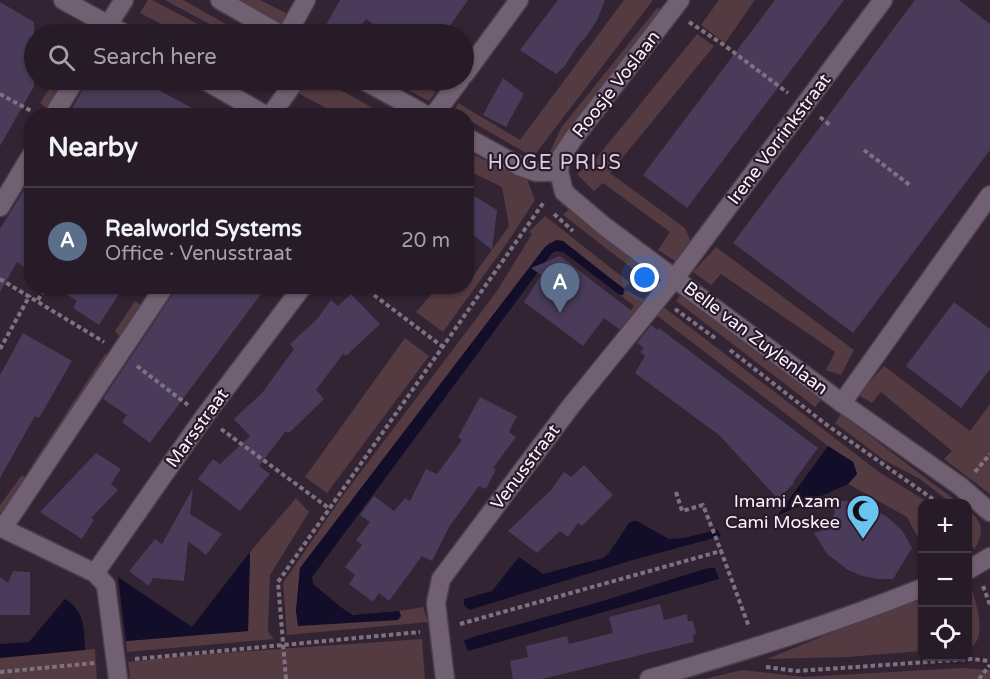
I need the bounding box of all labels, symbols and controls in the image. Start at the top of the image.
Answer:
search box [24,24,474,90]
street label: Roosje Voslaan [567,26,665,142]
icon: search [45,41,78,74]
text: Search here [93,44,217,70]
street label: Irene Vorrinkstraat [723,69,835,209]
text: Nearby [48,132,138,163]
district label: HOGE PRIJS [488,151,622,175]
text: Realworld Systems [105,216,302,242]
text: A [60,229,75,253]
text: 20 m [401,229,450,253]
text: Office · Venusstraat [105,242,292,266]
your location [630,263,659,292]
pin: A [540,264,580,313]
street label: Belle van Zuylenlaan [679,277,833,399]
street label: Marsstraat [161,384,233,472]
street label: Venusstraat [486,420,564,514]
place label: Imami Azam Cami Moskee [725,490,840,533]
mosque icon: Imami Azam Cami Moskee [845,493,881,540]
map controls [918,499,972,661]
button: + [918,499,972,553]
button: − [918,553,972,607]
button: locate [918,607,972,661]

